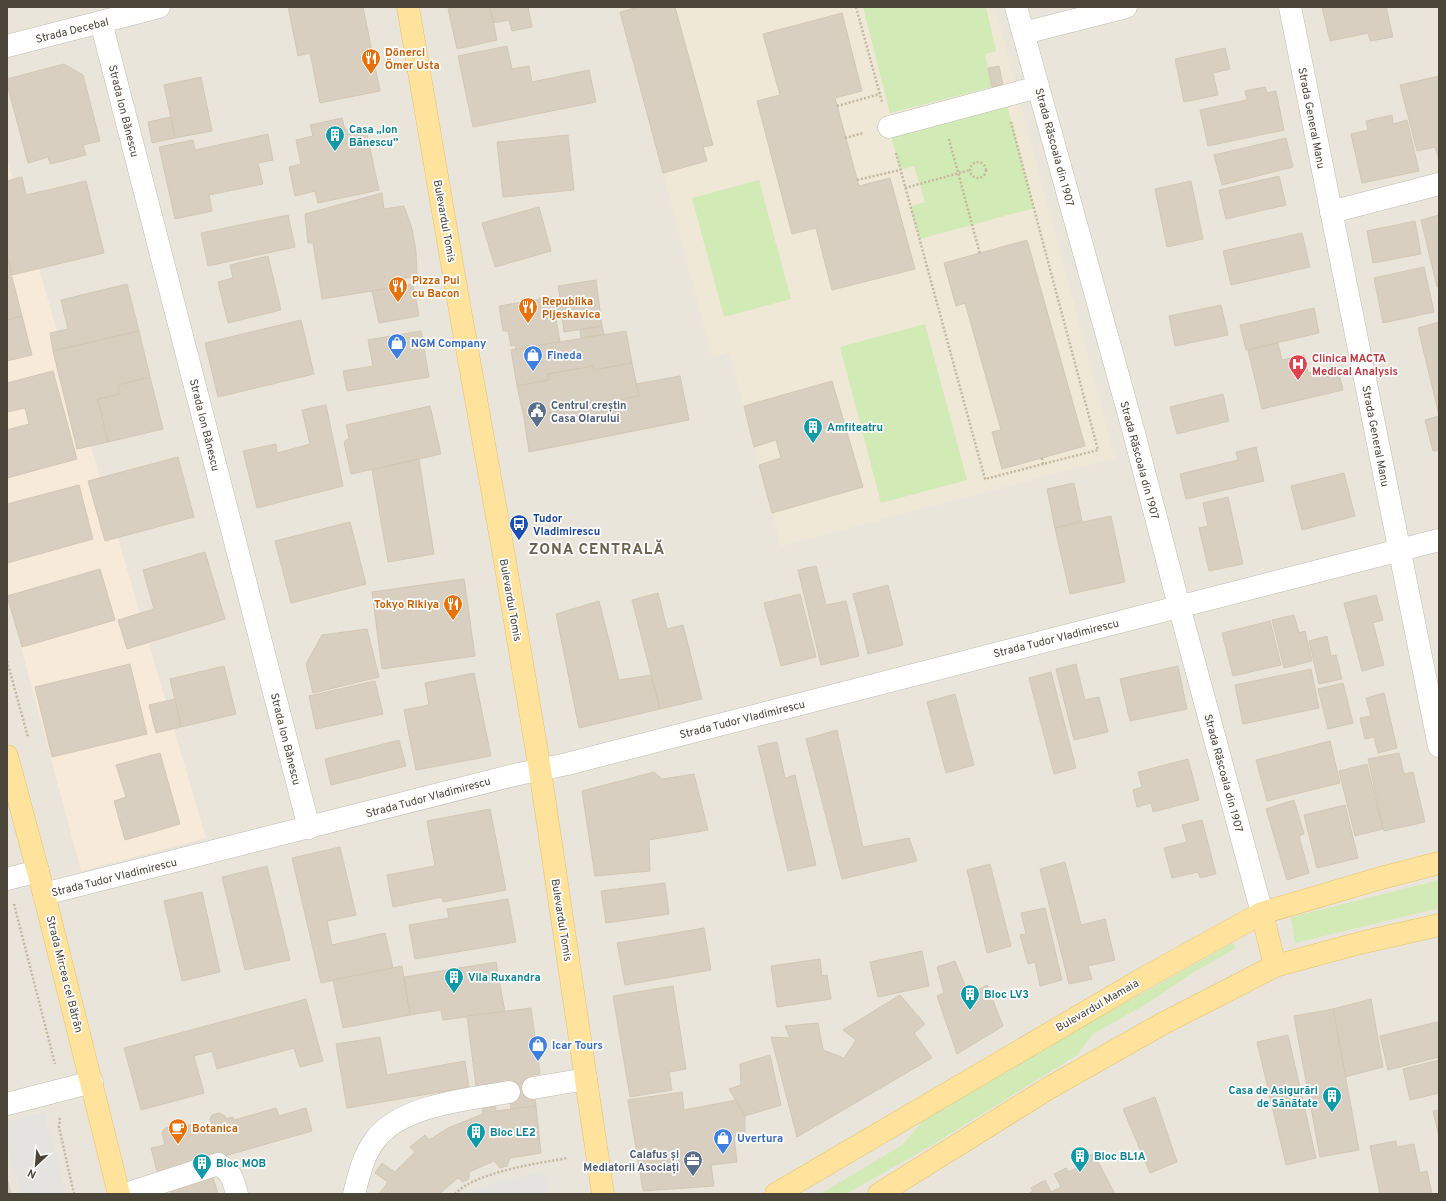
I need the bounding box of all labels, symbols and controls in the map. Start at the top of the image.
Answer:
street label: Strada Decebal [34,15,110,47]
place label: Dönerci Ömer Usta [385,46,440,73]
restaurant icon: Dönerci Ömer Usta [360,47,382,75]
street label: Strada Ion Bănescu [105,64,141,159]
street label: Strada General Manu [1294,66,1328,170]
street label: Strada Răscoala din 1907 [1031,87,1077,208]
place label: Casa „Ion Bănescu” [349,123,398,150]
building icon: Casa „Ion Bănescu” [324,124,346,152]
street label: Bulevardul Tomis [430,179,458,264]
place label: Pizza Pui cu Bacon [412,274,460,301]
restaurant icon: Pizza Pui cu Bacon [387,275,409,303]
place label: Republika Pljeskavica [542,295,600,322]
restaurant icon: Republika Pljeskavica [517,296,539,324]
shop icon: NGM Company [386,332,408,360]
place label: NGM Company [411,337,486,351]
shop icon: Fineda [522,344,544,372]
place label: Fineda [547,349,582,363]
place label: Clinica MACTA Medical Analysis [1312,352,1398,379]
hospital icon: Clinica MACTA Medical Analysis [1287,353,1309,381]
street label: Strada Ion Bănescu [186,378,222,473]
street label: Strada General Manu [1358,384,1392,488]
place label: Centrul creștin Casa Olarului [551,399,627,426]
public building icon: Centrul creștin Casa Olarului [526,400,548,428]
street label: Strada Răscoala din 1907 [1116,400,1162,521]
building icon: Amfiteatru [802,416,824,444]
place label: Amfiteatru [827,421,883,435]
place label: Tudor Vladimirescu [533,512,600,539]
bus stop icon: Tudor Vladimirescu [508,513,530,541]
district label: ZONA CENTRALĂ [529,539,665,560]
street label: Bulevardul Tomis [496,558,524,643]
restaurant icon: Tokyo Rikiya [442,593,464,621]
place label: Tokyo Rikiya [374,598,439,612]
street label: Strada Tudor Vladimirescu [992,617,1120,661]
street label: Strada Ion Bănescu [267,692,303,787]
street label: Strada Tudor Vladimirescu [678,698,806,742]
street label: Strada Răscoala din 1907 [1200,713,1246,834]
street label: Strada Tudor Vladimirescu [364,775,492,821]
street label: Strada Tudor Vladimirescu [50,856,178,900]
street label: Bulevardul Tomis [548,878,574,962]
street label: Strada Mircea cel Bătrân [43,914,85,1034]
building icon: Vila Ruxandra [443,966,465,994]
place label: Vila Ruxandra [468,971,541,985]
street label: Bulevardul Mamaia [1054,976,1142,1035]
building icon: Bloc LV3 [959,983,981,1011]
place label: Bloc LV3 [984,988,1029,1002]
shop icon: Icar Tours [527,1034,549,1062]
place label: Icar Tours [552,1039,603,1053]
place label: Casa de Asigurări de Sănătate [1228,1084,1318,1111]
building icon: Casa de Asigurări de Sănătate [1321,1085,1343,1113]
cafe icon: Botanica [167,1117,189,1145]
building icon: Bloc LE2 [465,1121,487,1149]
place label: Botanica [192,1122,238,1136]
place label: Bloc LE2 [490,1126,536,1140]
shop icon: Uvertura [712,1127,734,1155]
place label: Uvertura [737,1132,783,1146]
north arrow [16,1145,56,1185]
building icon: Bloc BL1A [1069,1145,1091,1173]
place label: Calafus și Mediatorii Asociați [583,1148,679,1175]
office icon: Calafus și Mediatorii Asociați [682,1149,704,1177]
place label: Bloc BL1A [1094,1150,1146,1164]
building icon: Bloc MOB [191,1152,213,1180]
place label: Bloc MOB [216,1157,266,1171]
text: N [25,1165,39,1181]

